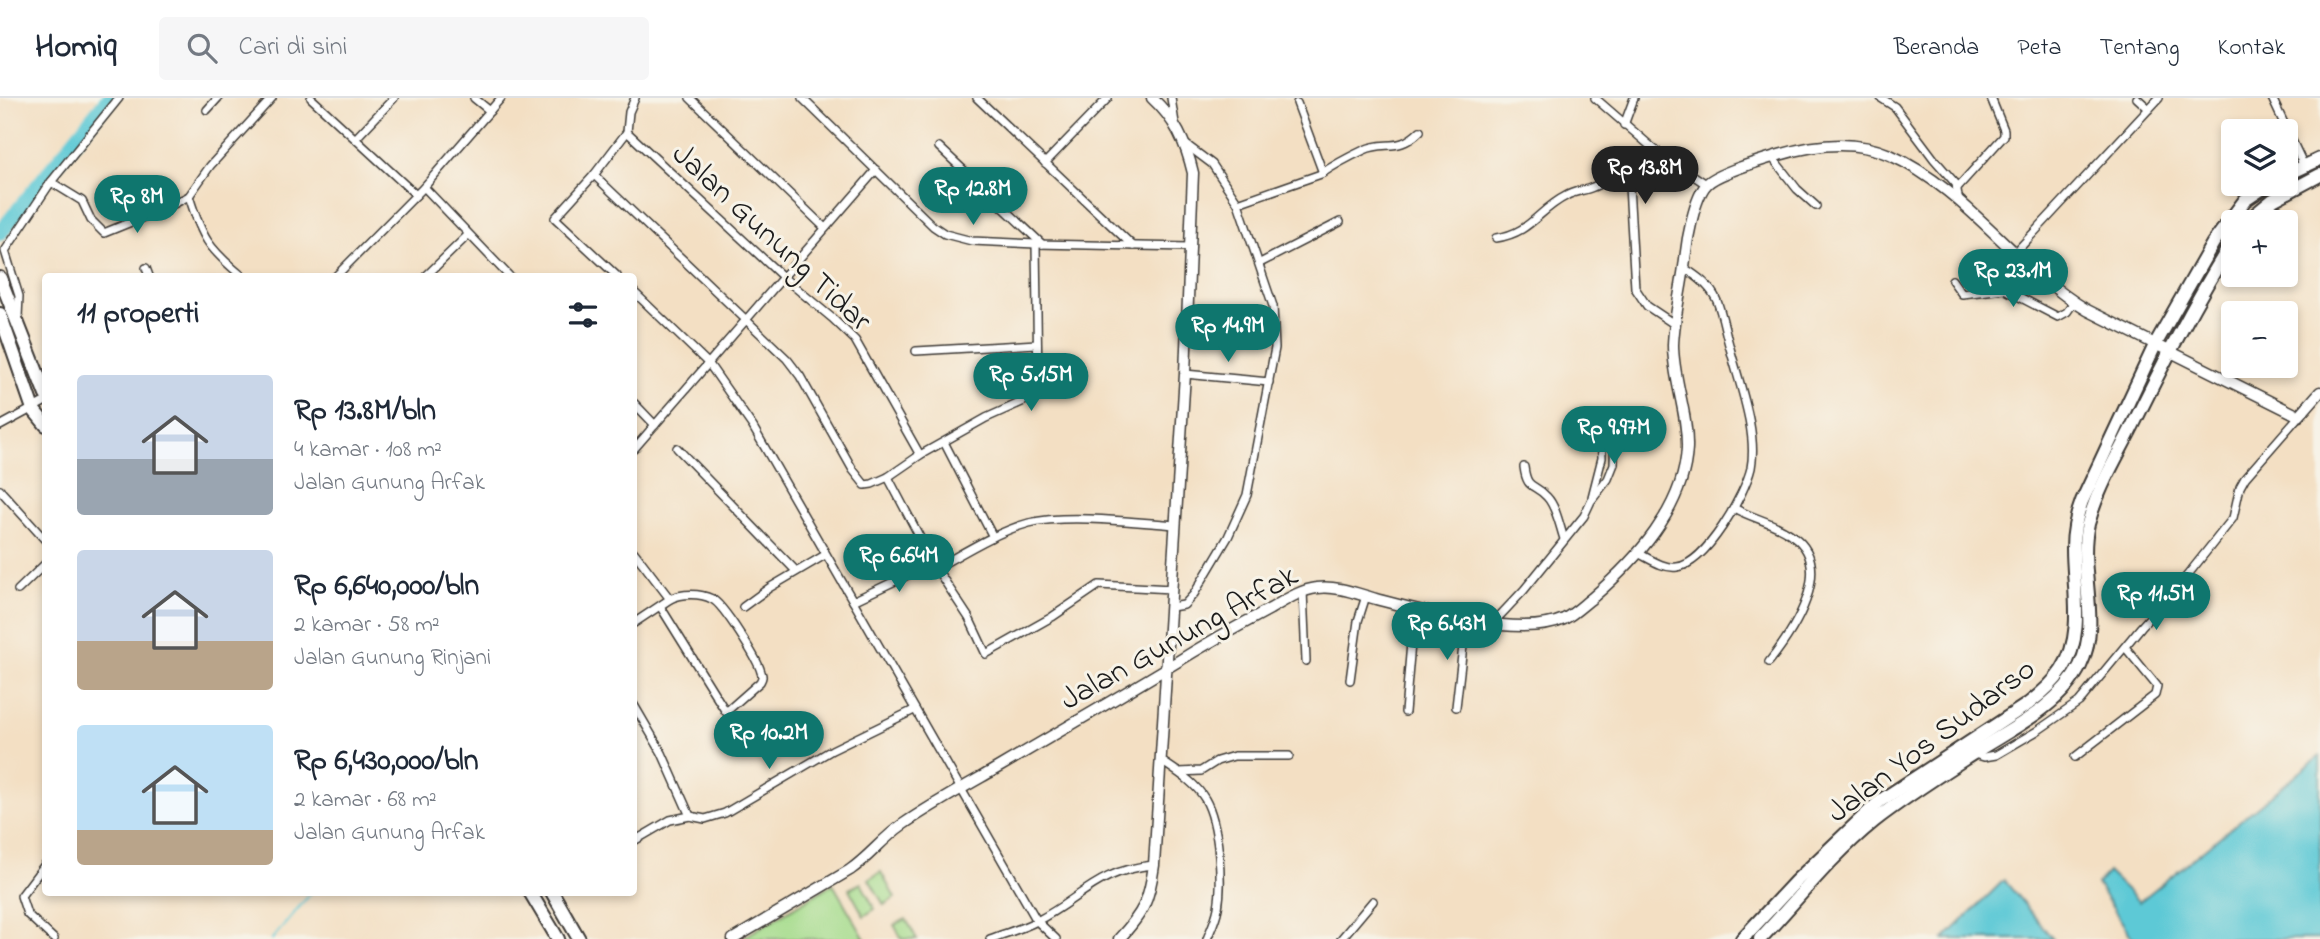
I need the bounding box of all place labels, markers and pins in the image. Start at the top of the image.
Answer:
pin: Rp 13.8M [1573,146,1717,206]
pin: Rp 12.8M [901,167,1045,227]
pin: Rp 8M [88,176,186,235]
pin: Rp 23.1M [1941,250,2085,309]
pin: Rp 14.9M [1156,304,1300,364]
pin: Rp 5.15M [959,354,1103,413]
pin: Rp 9.97M [1542,406,1686,466]
pin: Rp 6.64M [827,534,971,594]
pin: Rp 11.5M [2084,573,2228,632]
pin: Rp 6.43M [1375,602,1519,662]
pin: Rp 10.2M [697,712,841,771]

